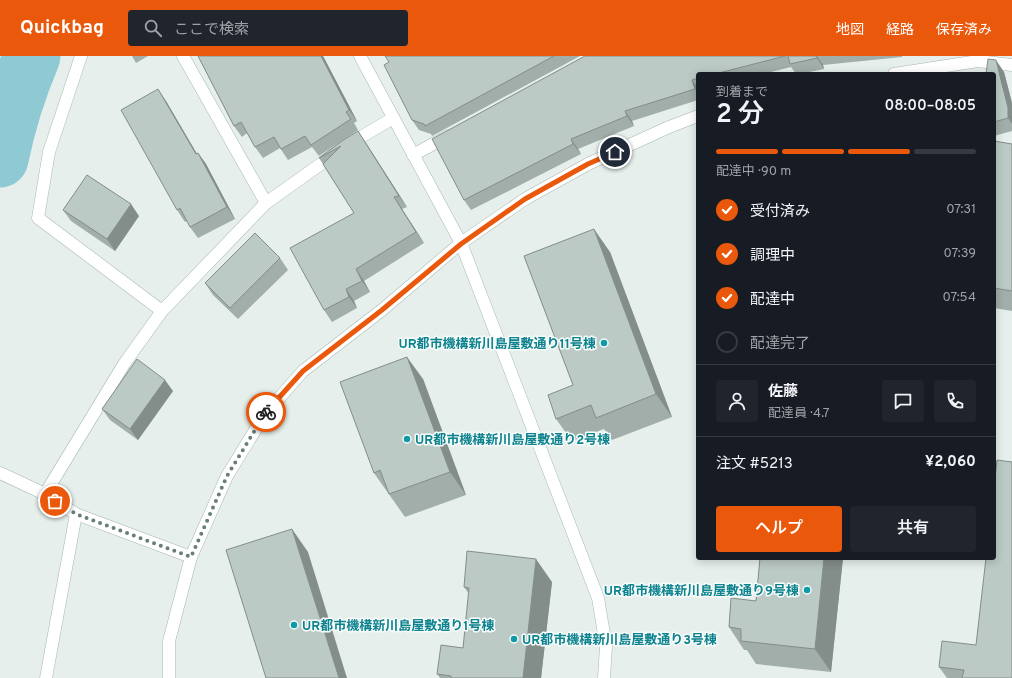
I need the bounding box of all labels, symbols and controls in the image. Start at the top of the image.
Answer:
search box [128,10,408,46]
text: Quickbag [20,16,104,40]
icon: search [142,17,164,39]
text: ここで検索 [174,21,249,40]
text: 地図 [836,22,864,39]
text: 経路 [886,22,914,39]
text: 保存済み [936,22,992,39]
text: 到着まで [716,85,768,101]
text: 08:00–08:05 [884,97,976,116]
text: 2 分 [716,99,764,132]
pin [598,135,632,169]
icon: home [604,141,626,163]
text: 配達中 · 90 m [716,164,791,180]
icon: check [716,199,738,221]
text: 07:31 [946,202,976,218]
text: 受付済み [750,203,810,222]
icon: check [716,243,738,265]
text: 07:39 [944,246,976,262]
text: 調理中 [750,247,795,266]
icon: check [716,287,738,309]
text: 07:54 [942,290,976,306]
text: 配達中 [750,291,795,310]
text: 配達完了 [750,335,810,354]
place label: UR都市機構新川島屋敷通り11号棟 [398,336,596,353]
marker: UR都市機構新川島屋敷通り11号棟 [599,338,609,348]
button: person [716,380,758,422]
button: chat [882,380,924,422]
button: phone [934,380,976,422]
text: 佐藤 [768,383,798,402]
courier [246,392,286,432]
icon: bike [255,401,277,423]
text: 配達員 · 4.7 [768,406,830,422]
place label: UR都市機構新川島屋敷通り2号棟 [415,432,610,449]
marker: UR都市機構新川島屋敷通り2号棟 [402,434,412,444]
text: ¥2,060 [925,453,976,472]
text: 注文 #5213 [716,455,793,474]
pin [38,484,72,518]
icon: bag [44,490,66,512]
button: ヘルプ [716,506,842,552]
button: 共有 [850,506,976,552]
place label: UR都市機構新川島屋敷通り9号棟 [604,583,799,600]
marker: UR都市機構新川島屋敷通り9号棟 [802,585,812,595]
place label: UR都市機構新川島屋敷通り1号棟 [302,618,494,635]
marker: UR都市機構新川島屋敷通り1号棟 [289,620,299,630]
place label: UR都市機構新川島屋敷通り3号棟 [522,632,717,649]
marker: UR都市機構新川島屋敷通り3号棟 [509,634,519,644]

